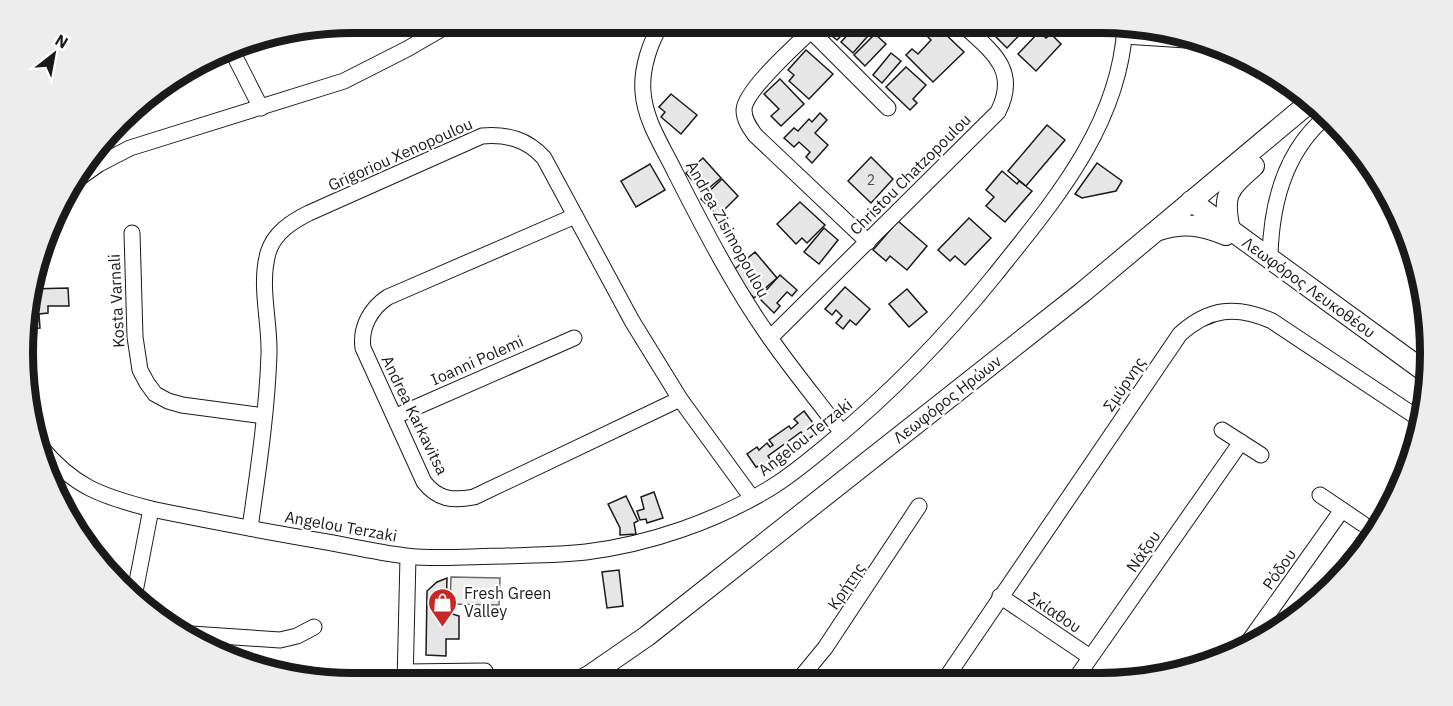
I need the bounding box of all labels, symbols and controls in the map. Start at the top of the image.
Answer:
north arrow [24,24,84,84]
text: N [52,30,72,53]
street label: Christou Chatzopoulou [845,109,975,239]
street label: Grigoriou Xenopoulou [325,113,475,195]
street label: Andrea Zisimopoulou [682,157,774,301]
house number: 2 [867,171,875,189]
street label: Λεωφόρος Λευκοθέου [1238,232,1380,342]
street label: Kosta Varnali [104,254,128,348]
street label: Ioanni Polemi [428,331,526,389]
street label: Λεωφόρος Ηρώων [889,351,1005,447]
street label: Andrea Karkavitsa [377,352,453,478]
street label: Σμύρνης [1099,353,1150,415]
street label: Angelou Terzaki [754,394,856,480]
street label: Angelou Terzaki [283,506,399,546]
street label: Νάξου [1122,526,1164,576]
street label: Ρόδου [1258,545,1300,593]
street label: Κρήτης [823,559,869,613]
place label: Fresh Green Valley [464,583,551,621]
shop icon: Fresh Green Valley [427,586,459,628]
street label: Σκίαθου [1025,587,1085,637]

